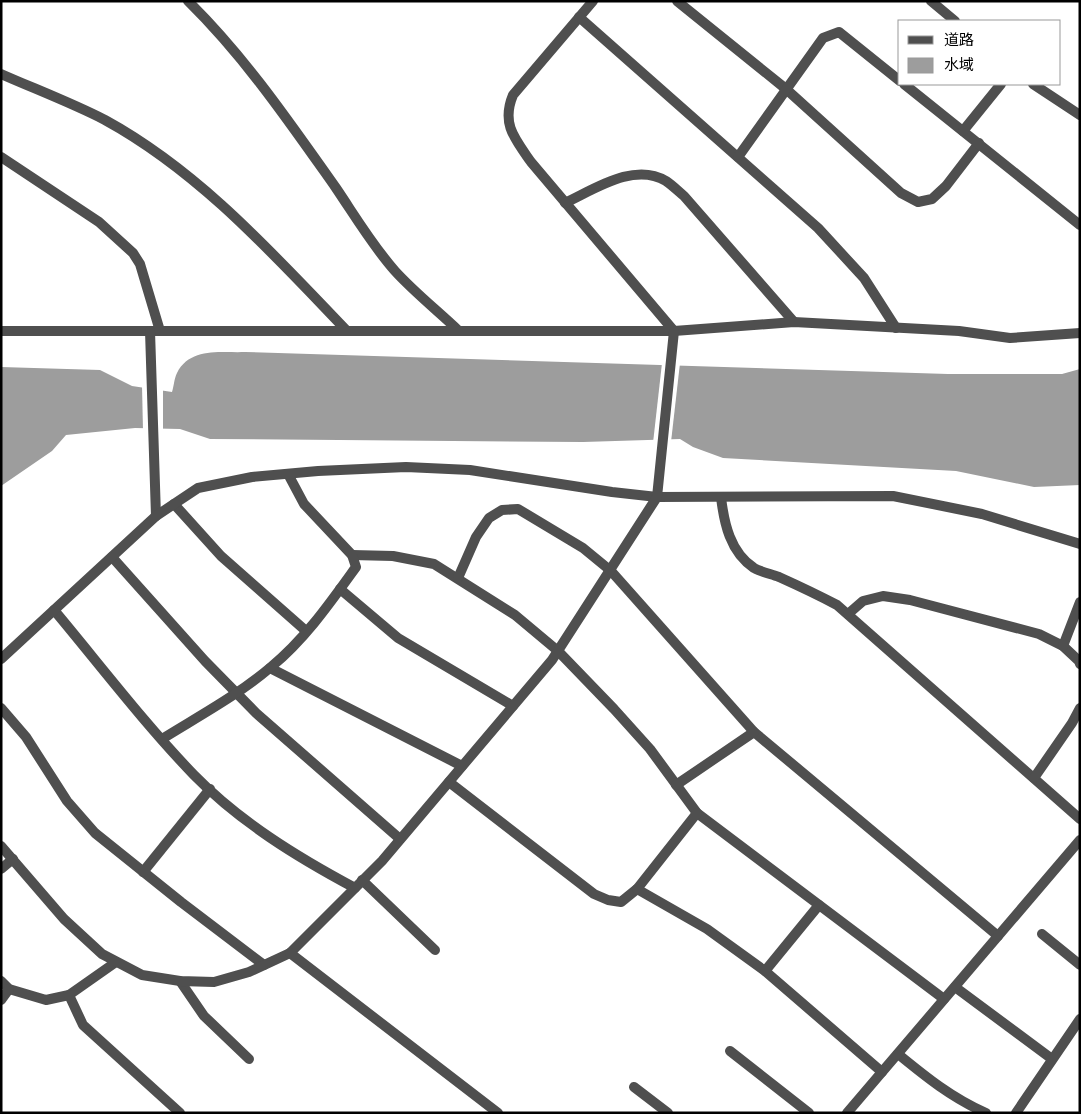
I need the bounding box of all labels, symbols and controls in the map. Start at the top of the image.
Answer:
legend [898,20,1061,85]
text: 道路 [944,30,974,51]
text: 水域 [944,55,974,76]

